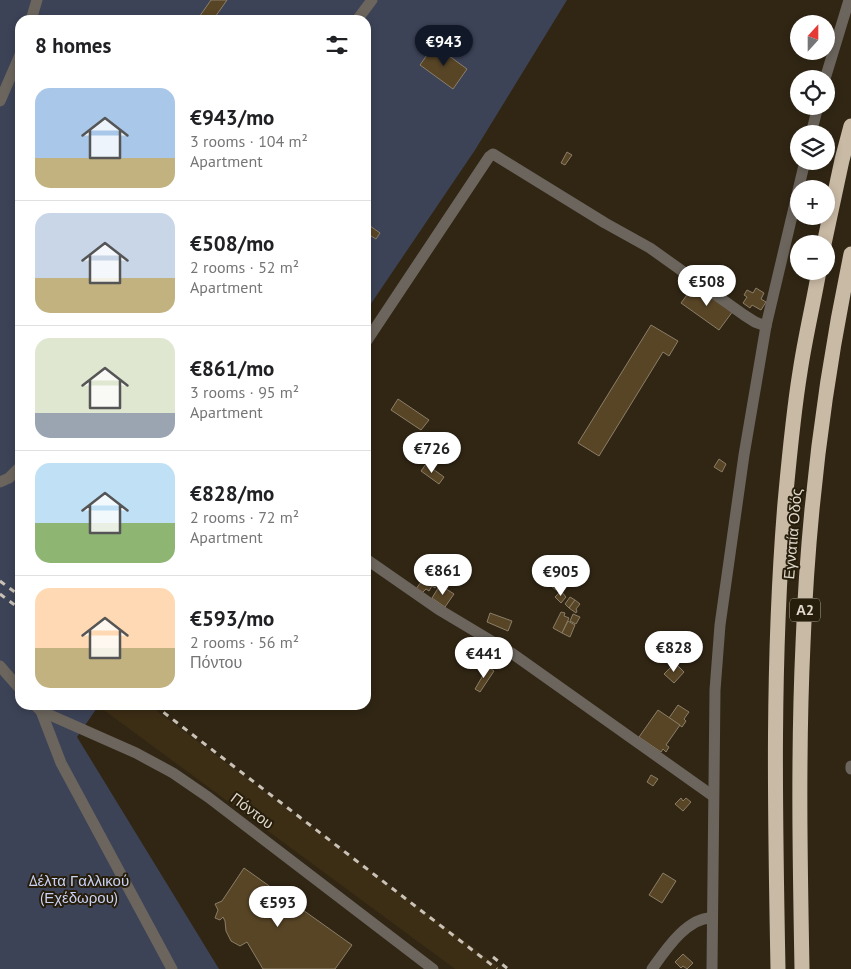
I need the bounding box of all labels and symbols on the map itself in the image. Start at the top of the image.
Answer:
north arrow [790,15,835,60]
pin: €943 [414,24,474,67]
pin: €508 [677,264,737,307]
pin: €726 [402,432,462,474]
street label: Εγνατία Οδός [779,488,806,580]
pin: €861 [413,554,473,596]
pin: €905 [531,554,591,597]
road number: Α2 [790,598,820,622]
pin: €828 [644,630,704,673]
pin: €441 [454,636,514,679]
street label: Πόντου [227,788,278,833]
park label: Δέλτα Γαλλικού (Εχέδωρου) [29,871,129,907]
pin: €593 [248,886,308,928]

